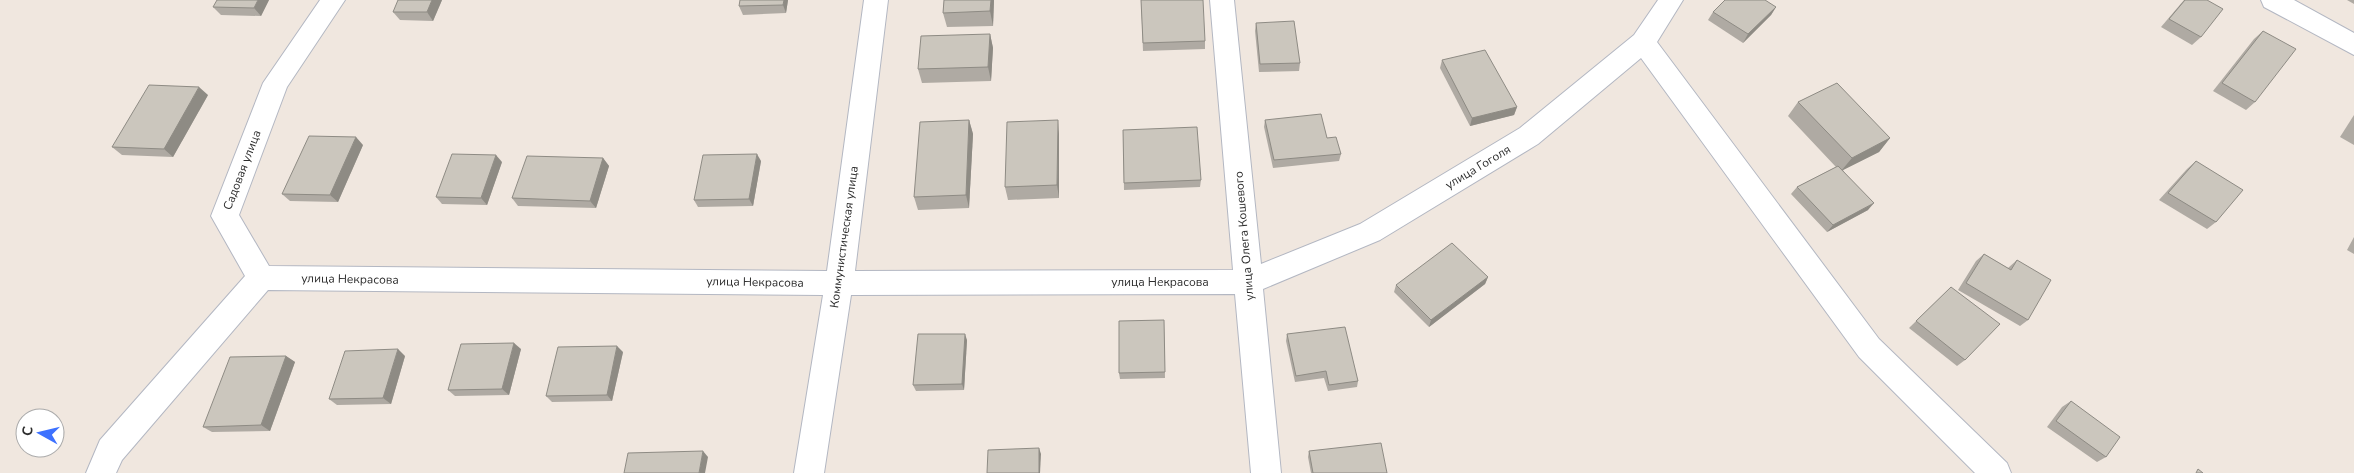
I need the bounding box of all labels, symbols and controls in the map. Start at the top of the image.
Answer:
street label: Садовая улица [219,128,265,212]
street label: улица Гоголя [1442,141,1514,193]
street label: Коммунистическая улица [826,165,862,309]
street label: улица Олега Кошевого [1230,171,1258,301]
street label: улица Некрасова [301,270,399,288]
street label: улица Некрасова [706,273,804,291]
street label: улица Некрасова [1111,274,1209,290]
north arrow [15,408,65,458]
text: С [18,425,38,437]

